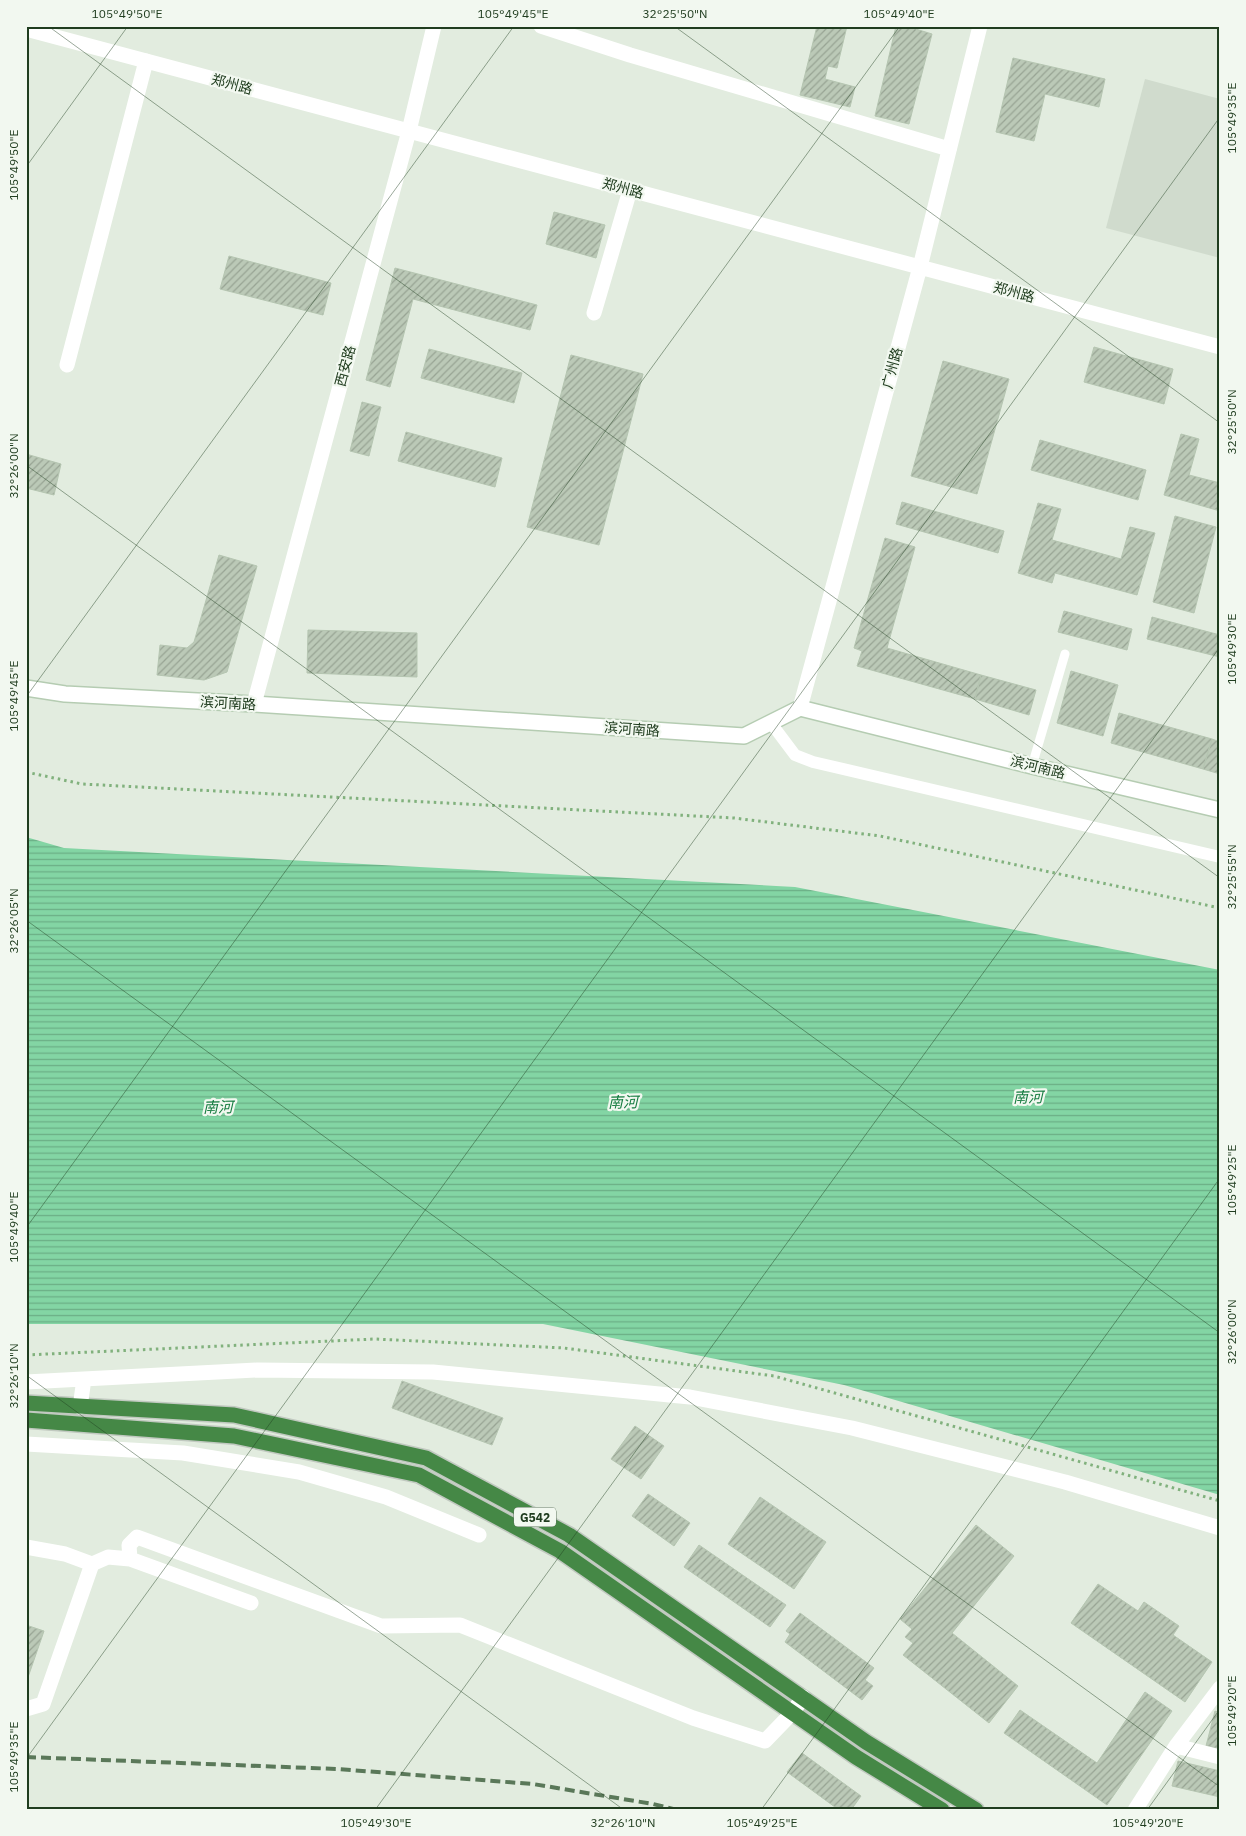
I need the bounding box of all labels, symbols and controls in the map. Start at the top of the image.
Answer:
text: 105°49'50"E [92,6,162,21]
text: 105°49'45"E [478,6,548,21]
text: 32°25'50"N [642,6,708,21]
text: 105°49'40"E [864,6,934,21]
street label: 郑州路 [209,70,255,98]
text: 105°49'35"E [1224,83,1239,153]
text: 105°49'50"E [6,130,21,200]
street label: 郑州路 [600,174,646,202]
street label: 郑州路 [991,278,1037,306]
street label: 西安路 [331,343,359,389]
street label: 广州路 [878,345,906,391]
text: 32°25'50"N [1224,389,1239,455]
text: 32°26'00"N [6,433,21,499]
text: 105°49'30"E [1224,614,1239,684]
text: 105°49'45"E [6,661,21,731]
street label: 滨河南路 [200,693,256,713]
street label: 滨河南路 [603,718,661,740]
street label: 滨河南路 [1009,751,1067,783]
text: 32°25'55"N [1224,844,1239,910]
text: 32°26'05"N [6,888,21,954]
water label: 南河 [1013,1087,1046,1107]
water label: 南河 [608,1092,641,1112]
water label: 南河 [203,1097,236,1117]
text: 105°49'25"E [1224,1145,1239,1215]
text: 105°49'40"E [6,1192,21,1262]
text: 32°26'00"N [1224,1299,1239,1365]
text: 32°26'10"N [6,1343,21,1409]
road number: G542 [514,1508,556,1526]
text: 105°49'20"E [1224,1676,1239,1746]
text: 105°49'35"E [6,1722,21,1792]
text: 105°49'30"E [341,1815,411,1830]
text: 32°26'10"N [590,1815,656,1830]
text: 105°49'25"E [727,1815,797,1830]
text: 105°49'20"E [1113,1815,1183,1830]

